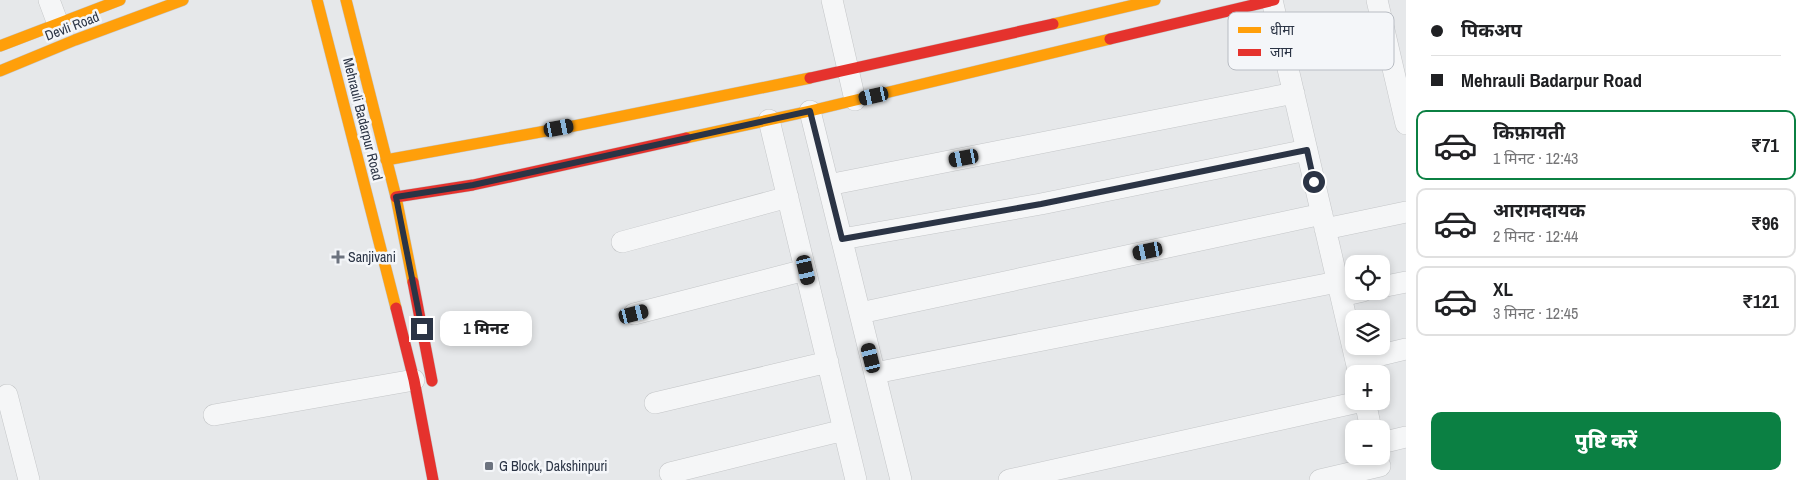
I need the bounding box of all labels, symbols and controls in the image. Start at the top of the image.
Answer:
street label: Devli Road [42,7,102,45]
legend [1228,12,1394,70]
text: पिकअप [1461,17,1522,43]
text: धीमा [1270,21,1295,39]
text: जाम [1270,43,1293,61]
street label: Mehrauli Badarpur Road [339,56,387,182]
text: Mehrauli Badarpur Road [1461,67,1642,93]
car [857,85,890,107]
car [542,118,575,138]
text: किफ़ायती [1493,119,1565,145]
icon: car [1433,123,1478,168]
text: ₹71 [1751,132,1779,158]
text: 1 मिनट · 12:43 [1493,147,1578,169]
car [947,148,980,168]
route start [1303,171,1325,193]
text: आरामदायक [1493,197,1585,223]
icon: car [1433,201,1478,246]
text: ₹96 [1751,210,1779,236]
text: 2 मिनट · 12:44 [1493,225,1578,247]
car [1131,241,1164,261]
place label: Sanjivani [348,248,396,266]
marker: Sanjivani [332,251,344,263]
car [795,254,816,286]
map controls [1345,255,1390,465]
button: locate [1345,255,1390,300]
text: XL [1493,276,1513,302]
icon: car [1433,279,1478,324]
text: ₹121 [1742,288,1779,314]
text: 3 मिनट · 12:45 [1493,302,1578,324]
car [617,303,650,325]
button: layers [1345,310,1390,355]
callout: 1 मिनट [440,312,532,346]
text: 1 मिनट [463,317,509,339]
route end [411,318,433,340]
car [860,342,881,374]
button: + [1345,365,1390,410]
button: पुष्टि करें [1431,412,1781,470]
button: − [1345,420,1390,465]
place label: G Block, Dakshinpuri [499,457,607,475]
marker: G Block, Dakshinpuri [483,460,495,472]

